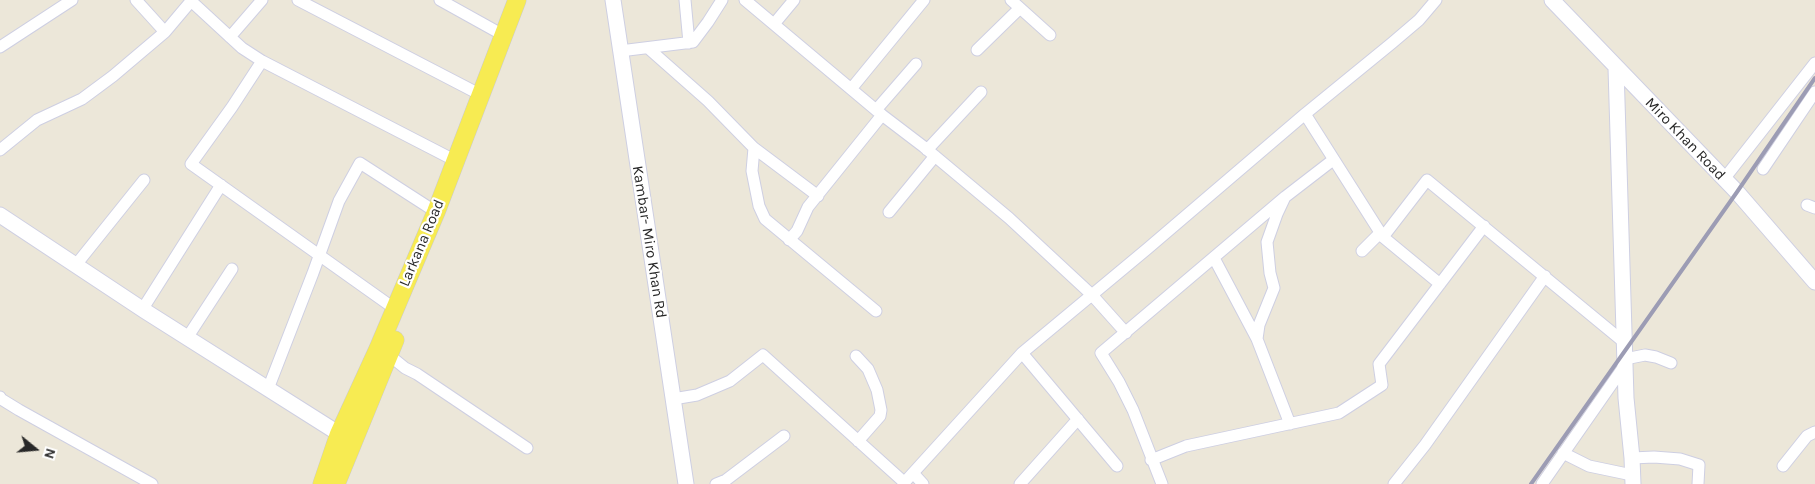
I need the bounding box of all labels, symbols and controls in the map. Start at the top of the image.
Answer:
street label: Miro Khan Road [1641,94,1729,184]
street label: Kambar- Miro Khan Rd [628,164,670,320]
street label: Larkana Road [396,197,448,289]
north arrow [10,424,60,474]
text: N [40,446,59,461]

